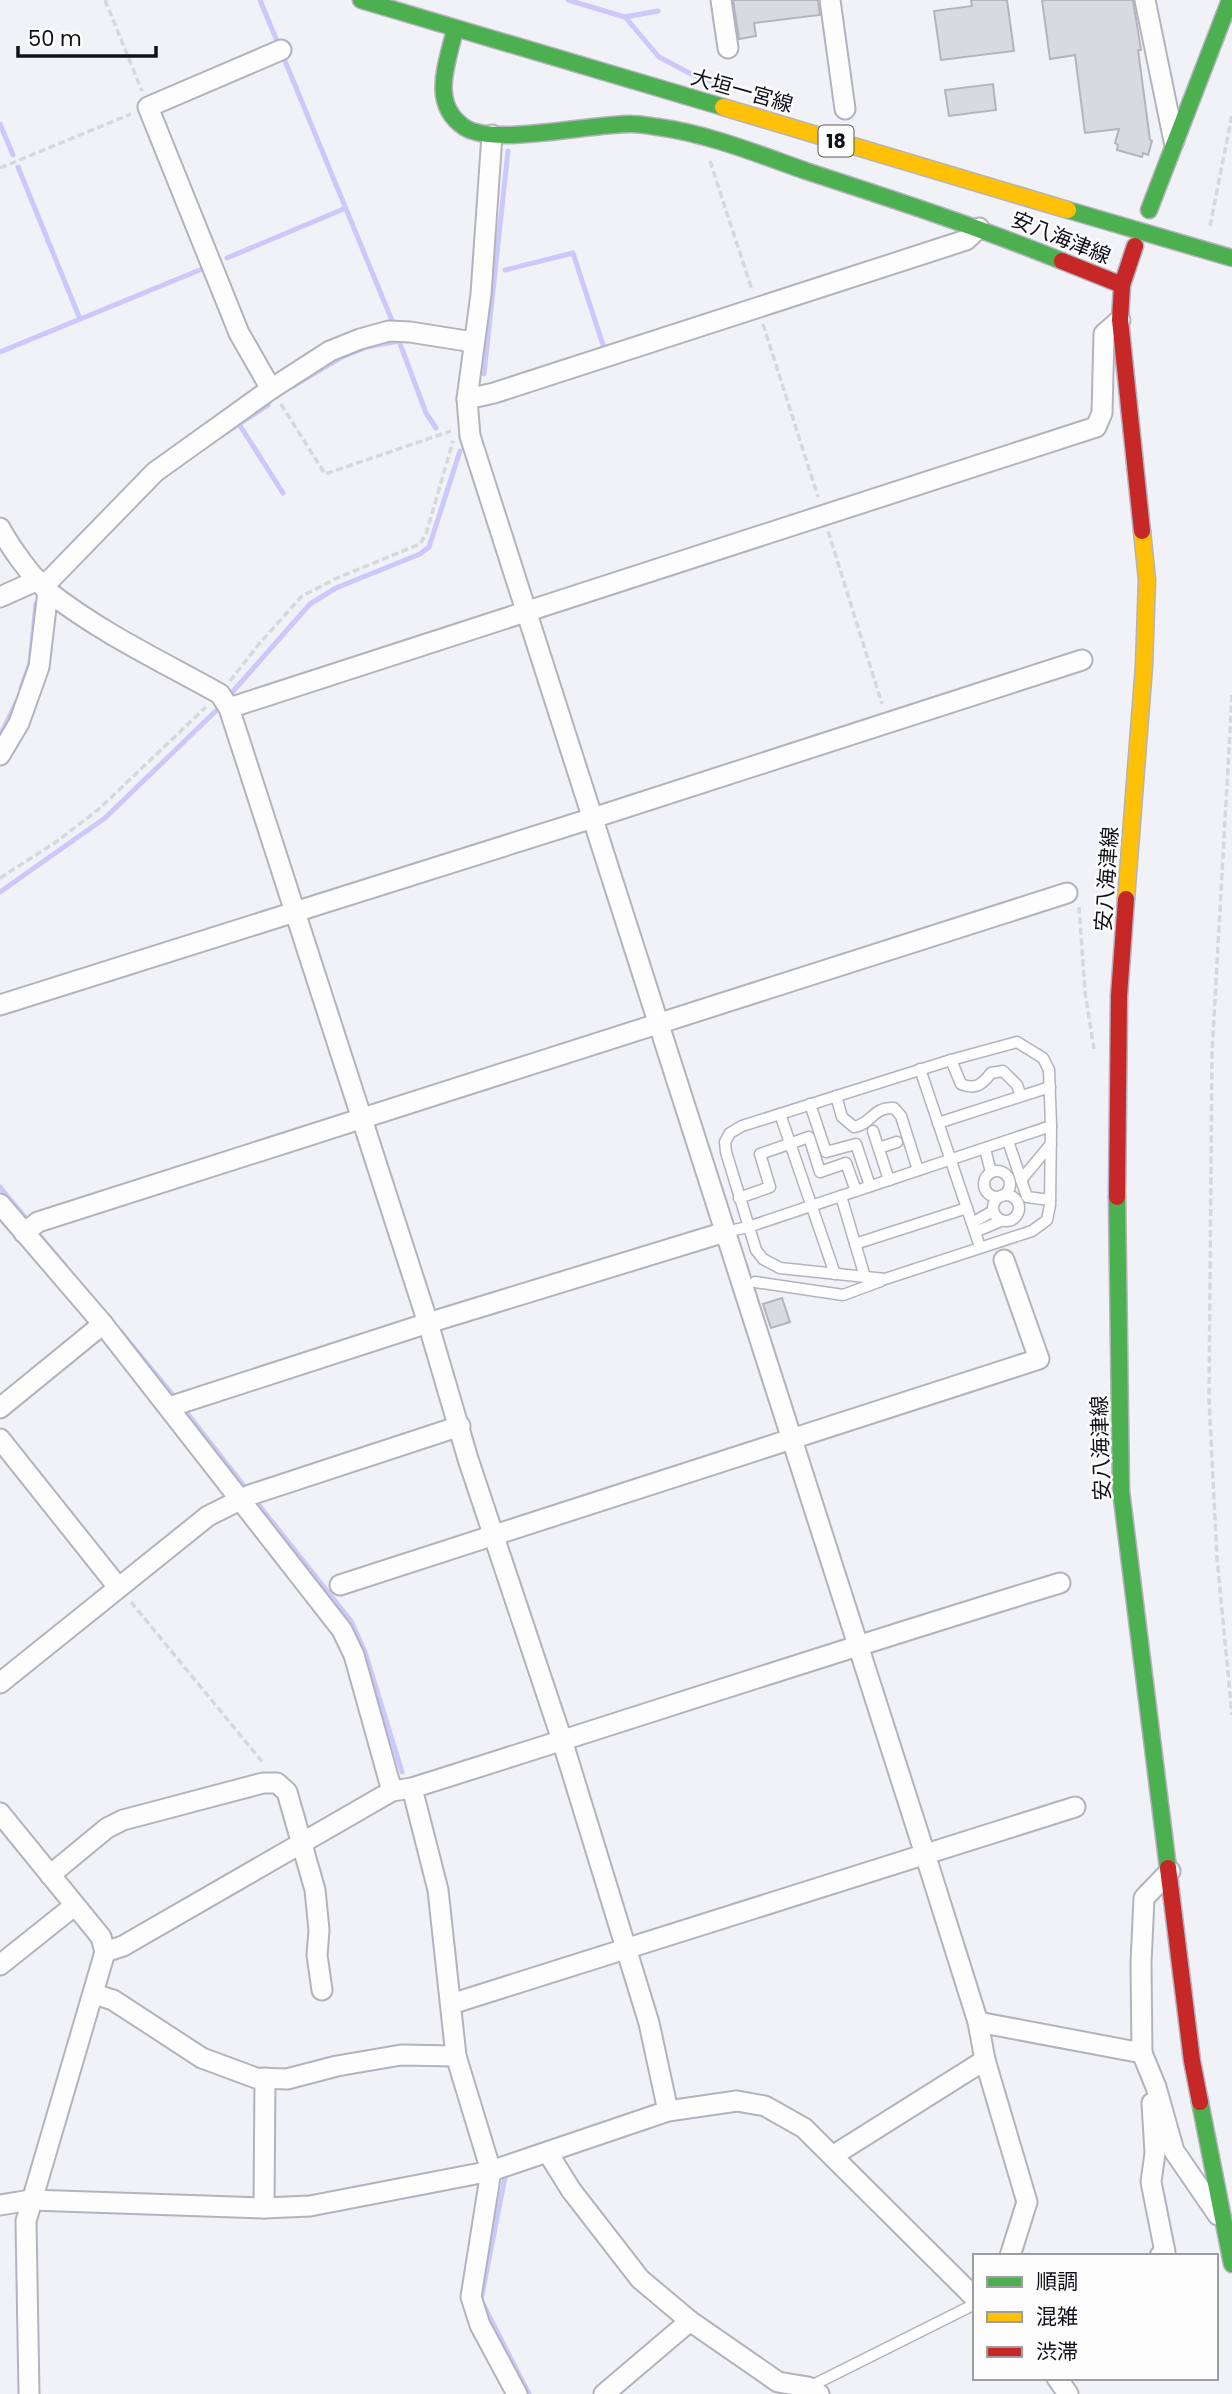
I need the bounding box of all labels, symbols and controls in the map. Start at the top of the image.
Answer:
scale bar [18,14,156,58]
text: 50 m [28,24,82,53]
street label: 大垣一宮線 [688,62,797,119]
road number: 18 [818,125,854,156]
street label: 安八海津線 [1007,204,1115,271]
street label: 安八海津線 [1088,826,1125,932]
street label: 安八海津線 [1084,1395,1117,1501]
legend [973,2254,1218,2380]
text: 順調 [1036,2267,1078,2296]
text: 混雑 [1036,2302,1078,2331]
text: 渋滞 [1036,2337,1078,2366]

